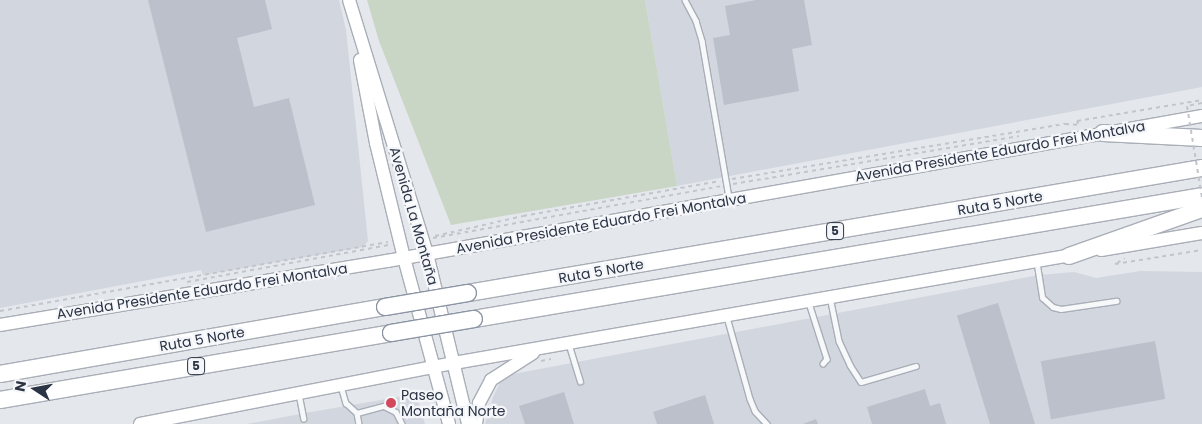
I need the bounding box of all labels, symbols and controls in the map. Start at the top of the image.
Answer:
street label: Avenida Presidente Eduardo Frei Montalva [854,117,1146,185]
street label: Avenida La Montaña [386,145,442,287]
street label: Ruta 5 Norte [956,187,1044,219]
street label: Avenida Presidente Eduardo Frei Montalva [455,189,747,257]
road number: 5 [825,222,845,240]
street label: Ruta 5 Norte [557,255,645,287]
street label: Avenida Presidente Eduardo Frei Montalva [55,260,349,322]
street label: Ruta 5 Norte [158,323,246,355]
road number: 5 [186,356,206,376]
north arrow [10,364,60,414]
text: N [9,379,31,393]
place label: Paseo Montaña Norte [401,387,505,420]
marker: Paseo Montaña Norte [385,397,397,409]

